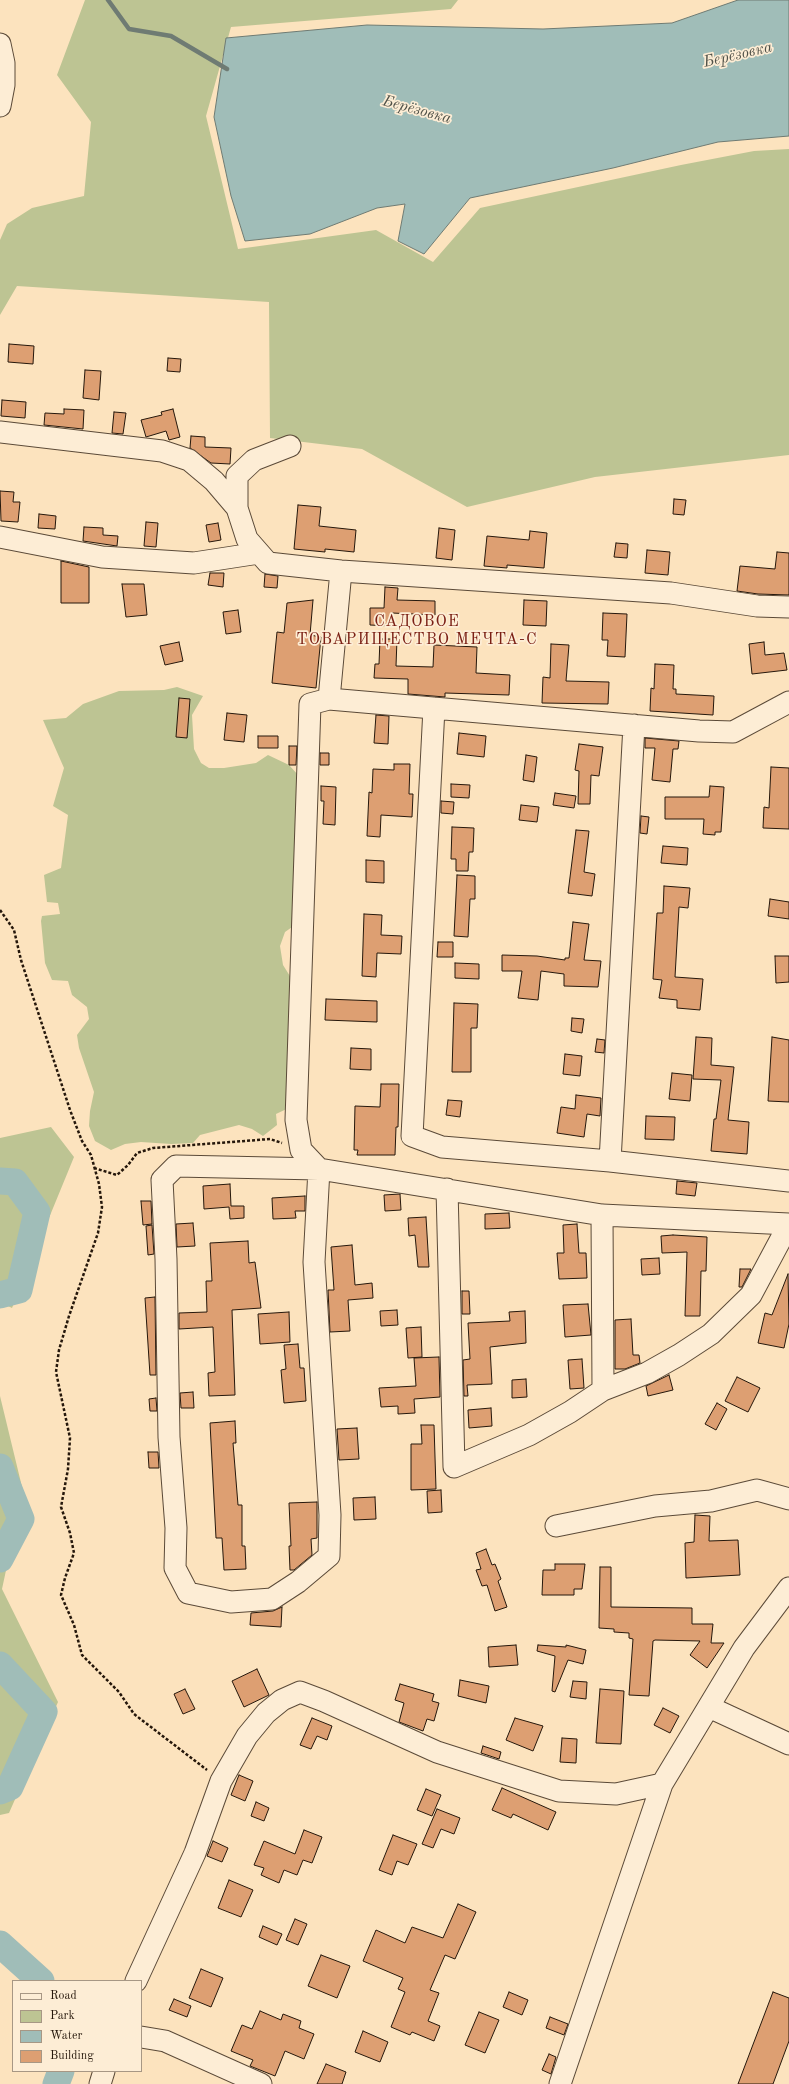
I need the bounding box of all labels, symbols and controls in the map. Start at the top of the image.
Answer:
water label: Берёзовка [702,38,774,72]
water label: Берёзовка [381,92,453,128]
district label: САДОВОЕ ТОВАРИЩЕСТВО МЕЧТА-С [296,612,538,650]
legend [12,1980,142,2072]
text: Road [50,1990,77,2002]
text: Park [50,2010,75,2022]
text: Water [50,2030,82,2042]
text: Building [50,2050,94,2062]

